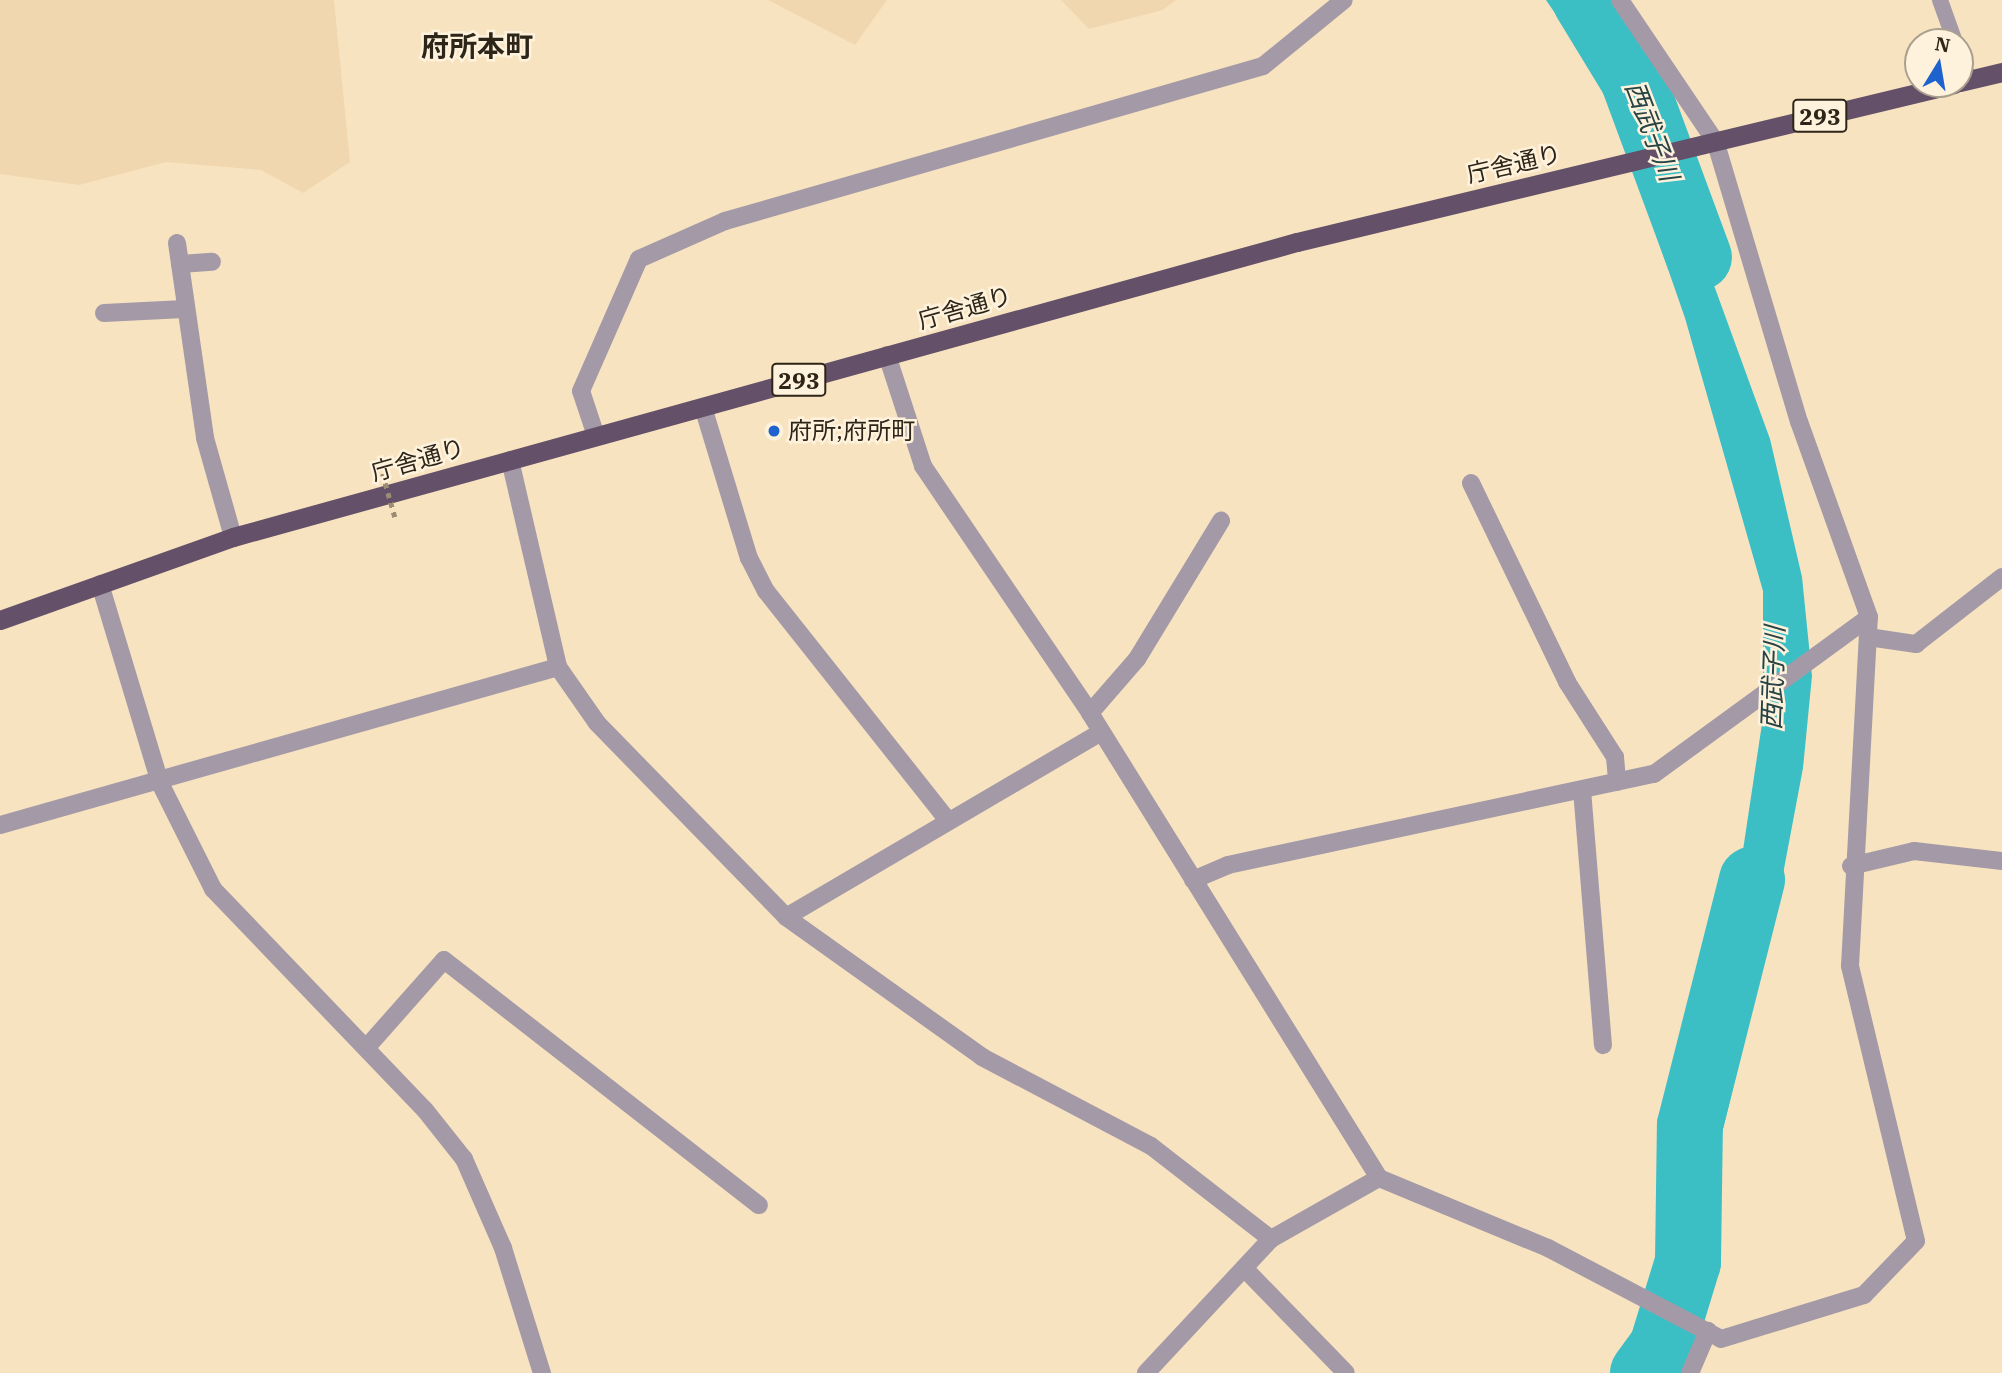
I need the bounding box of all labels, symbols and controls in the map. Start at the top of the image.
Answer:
north arrow [1904,28,1974,98]
district label: 府所本町 [421,29,533,63]
text: N [1933,31,1952,58]
water label: 西武子川 [1619,77,1685,185]
road number: 293 [1792,97,1848,136]
street label: 庁舎通り [1464,139,1564,189]
street label: 庁舎通り [915,281,1015,335]
road number: 293 [771,360,827,400]
place label: 府所;府所町 [788,417,915,445]
marker: 府所;府所町 [766,423,782,439]
street label: 庁舎通り [368,433,468,487]
water label: 西武子川 [1756,625,1790,731]

